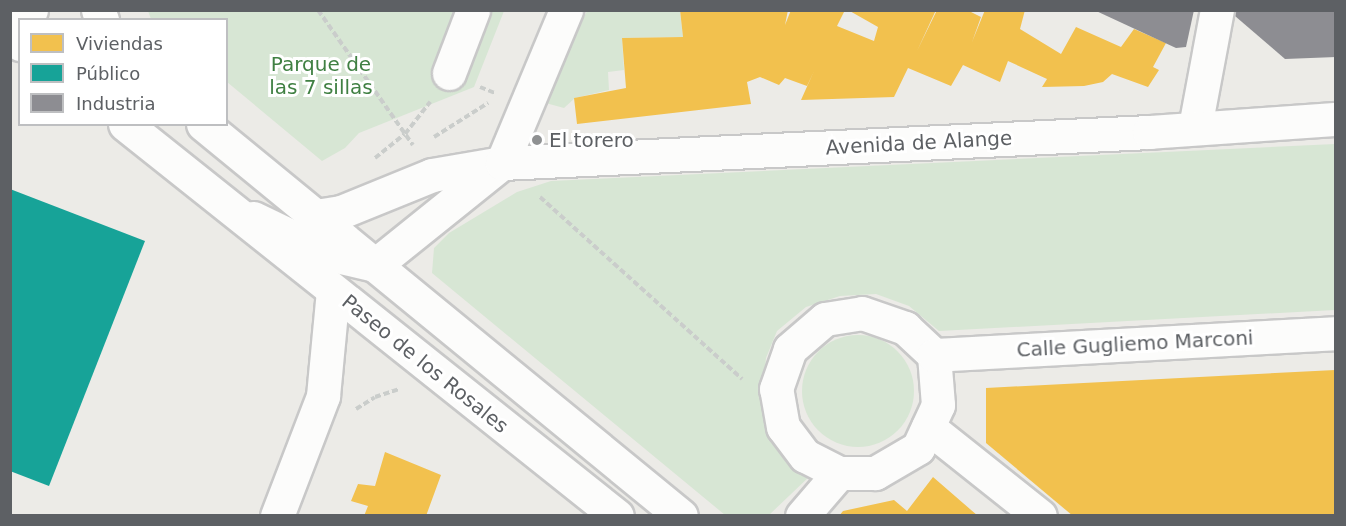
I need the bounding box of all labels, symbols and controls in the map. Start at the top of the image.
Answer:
legend [18,18,228,126]
text: Viviendas [76,33,163,54]
park label: Parque de las 7 sillas [269,52,373,99]
text: Público [76,63,140,84]
text: Industria [76,93,155,114]
street label: Avenida de Alange [825,126,1013,160]
place label: El torero [549,128,634,152]
marker: El torero [530,133,544,147]
street label: Paseo de los Rosales [337,290,513,438]
street label: Calle Gugliemo Marconi [1016,326,1254,362]

